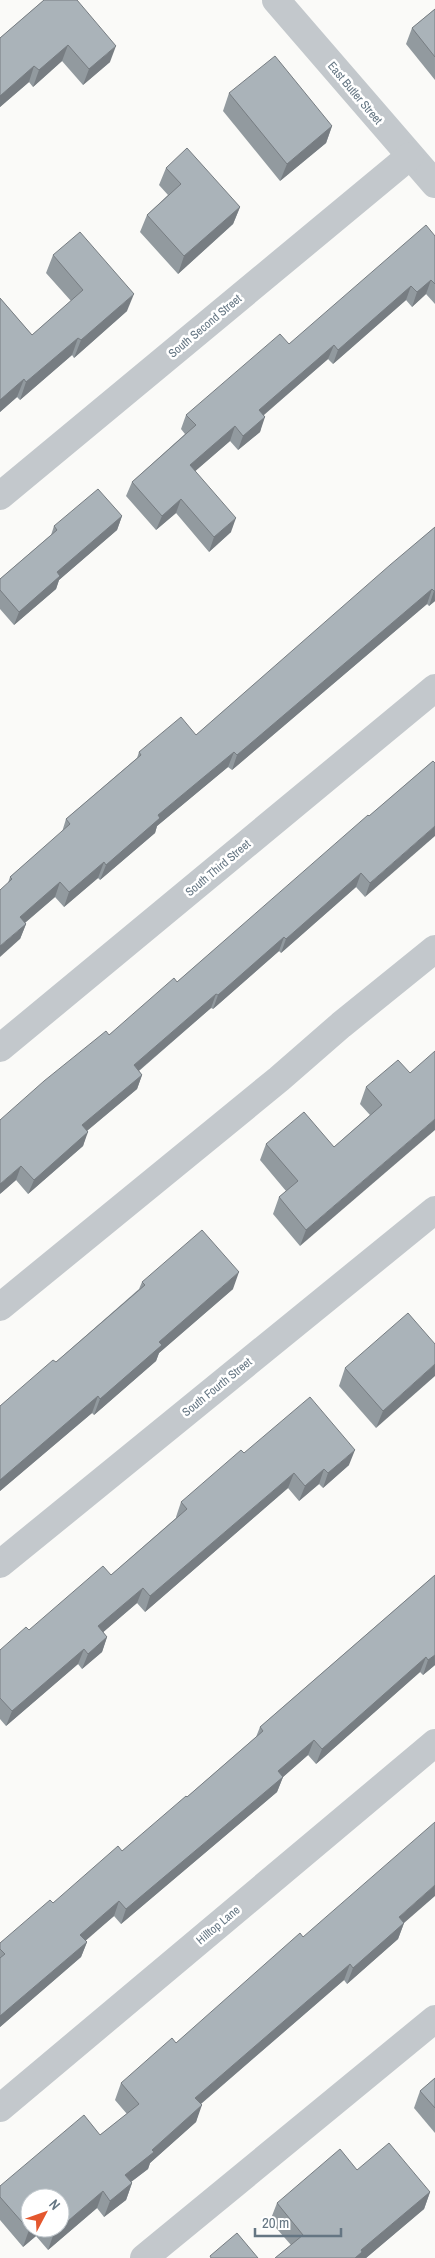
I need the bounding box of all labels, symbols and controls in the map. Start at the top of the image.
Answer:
street label: East Butler Street [324,58,386,128]
street label: South Second Street [165,291,245,361]
street label: South Third Street [182,836,254,900]
street label: South Fourth Street [179,1354,255,1420]
street label: Hilltop Lane [193,1902,243,1948]
north arrow [20,2188,70,2238]
text: N [45,2195,64,2214]
scale bar [255,2206,341,2238]
text: 20 m [262,2212,289,2233]

